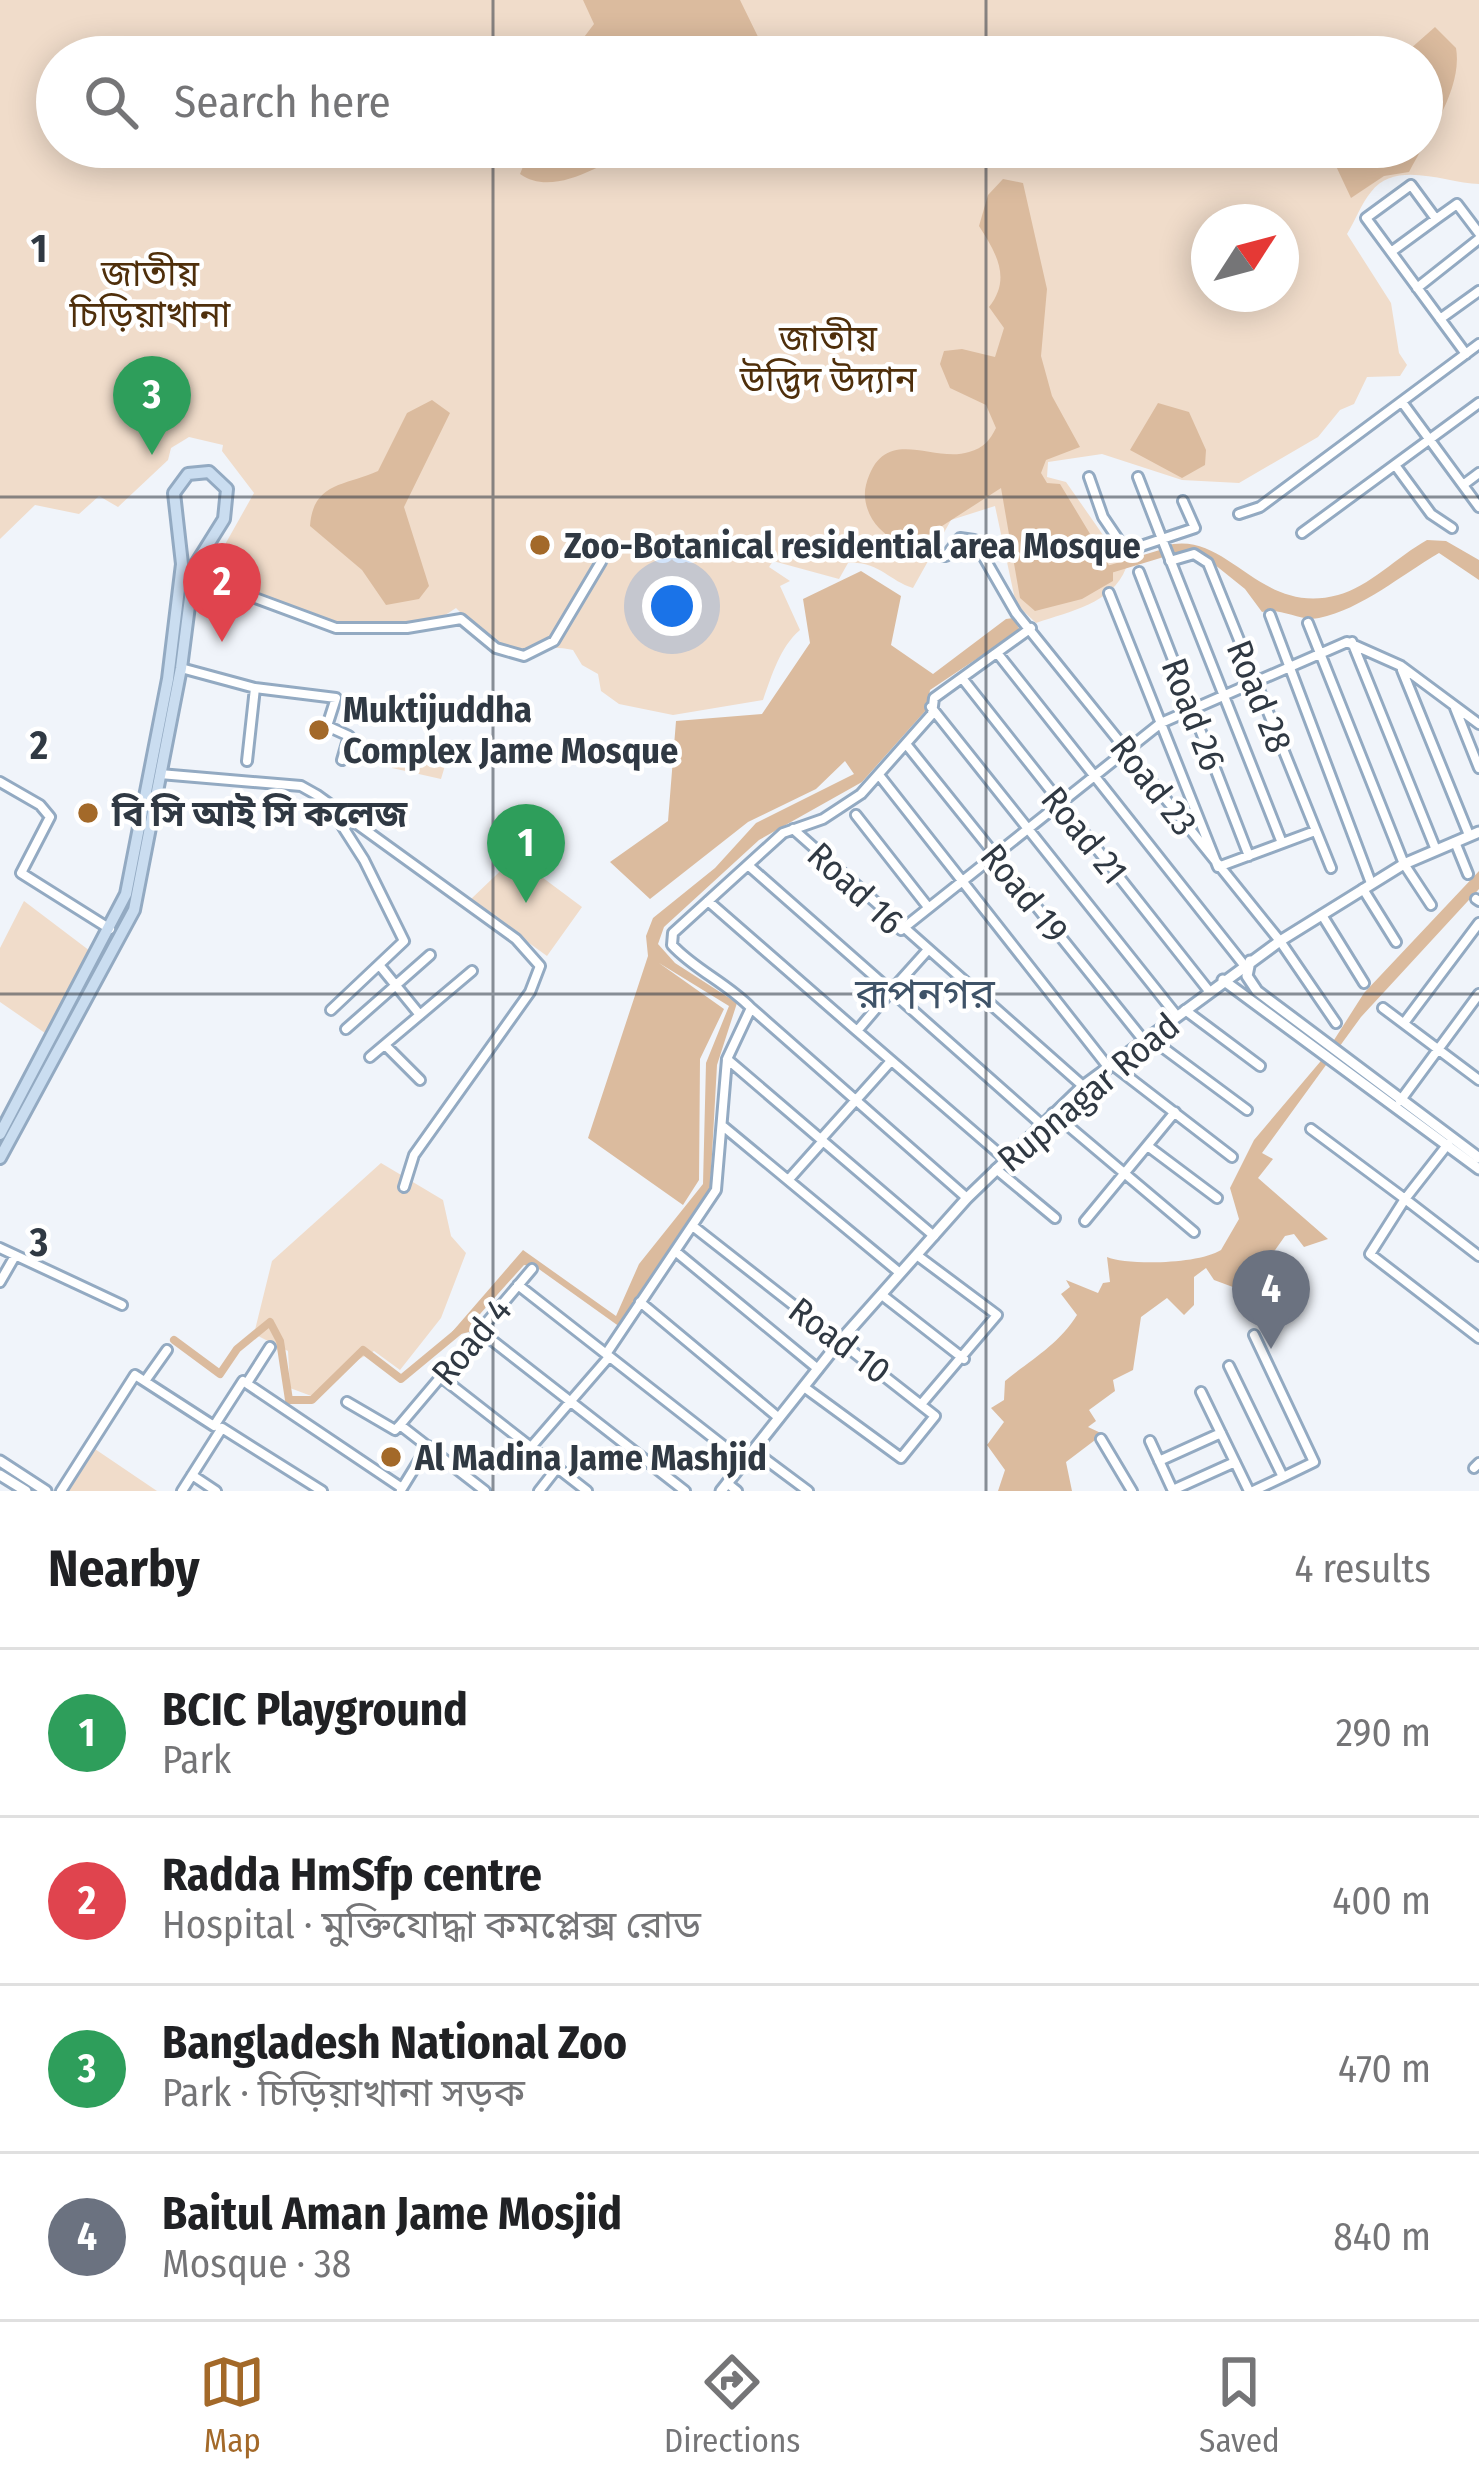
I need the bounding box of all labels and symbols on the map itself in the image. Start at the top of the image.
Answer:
north arrow [1191,204,1299,312]
text: 1 [31,226,47,272]
park label: জাতীয় চিড়িয়াখানা [69,252,231,337]
park label: জাতীয় উদ্ভিদ উদ্যান [739,317,918,402]
pin: 3 [113,356,191,455]
place label: Zoo-Botanical residential area Mosque [564,524,1141,568]
marker: Zoo-Botanical residential area Mosque [527,532,553,558]
pin: 2 [183,543,261,642]
your location [642,576,702,636]
street label: Road 28 [1217,634,1301,759]
street label: Road 26 [1152,652,1235,777]
place label: Muktijuddha Complex Jame Mosque [343,688,678,773]
marker: Muktijuddha Complex Jame Mosque [306,717,332,743]
text: 2 [29,723,48,769]
street label: Road 23 [1100,727,1206,845]
street label: Road 21 [1032,778,1137,893]
place label: বি সি আই সি কলেজ [111,792,408,836]
marker: বি সি আই সি কলেজ [75,800,101,826]
pin: 1 [487,804,565,903]
street label: Road 16 [798,833,912,944]
street label: Road 19 [971,835,1077,952]
district label: রূপনগর [854,969,996,1019]
street label: Rupnagar Road [989,1004,1188,1181]
text: 3 [29,1220,48,1266]
pin: 4 [1232,1250,1310,1349]
street label: Road 10 [780,1288,899,1393]
street label: Road 4 [423,1289,521,1394]
place label: Al Madina Jame Mashjid [414,1436,767,1480]
marker: Al Madina Jame Mashjid [378,1444,404,1470]

